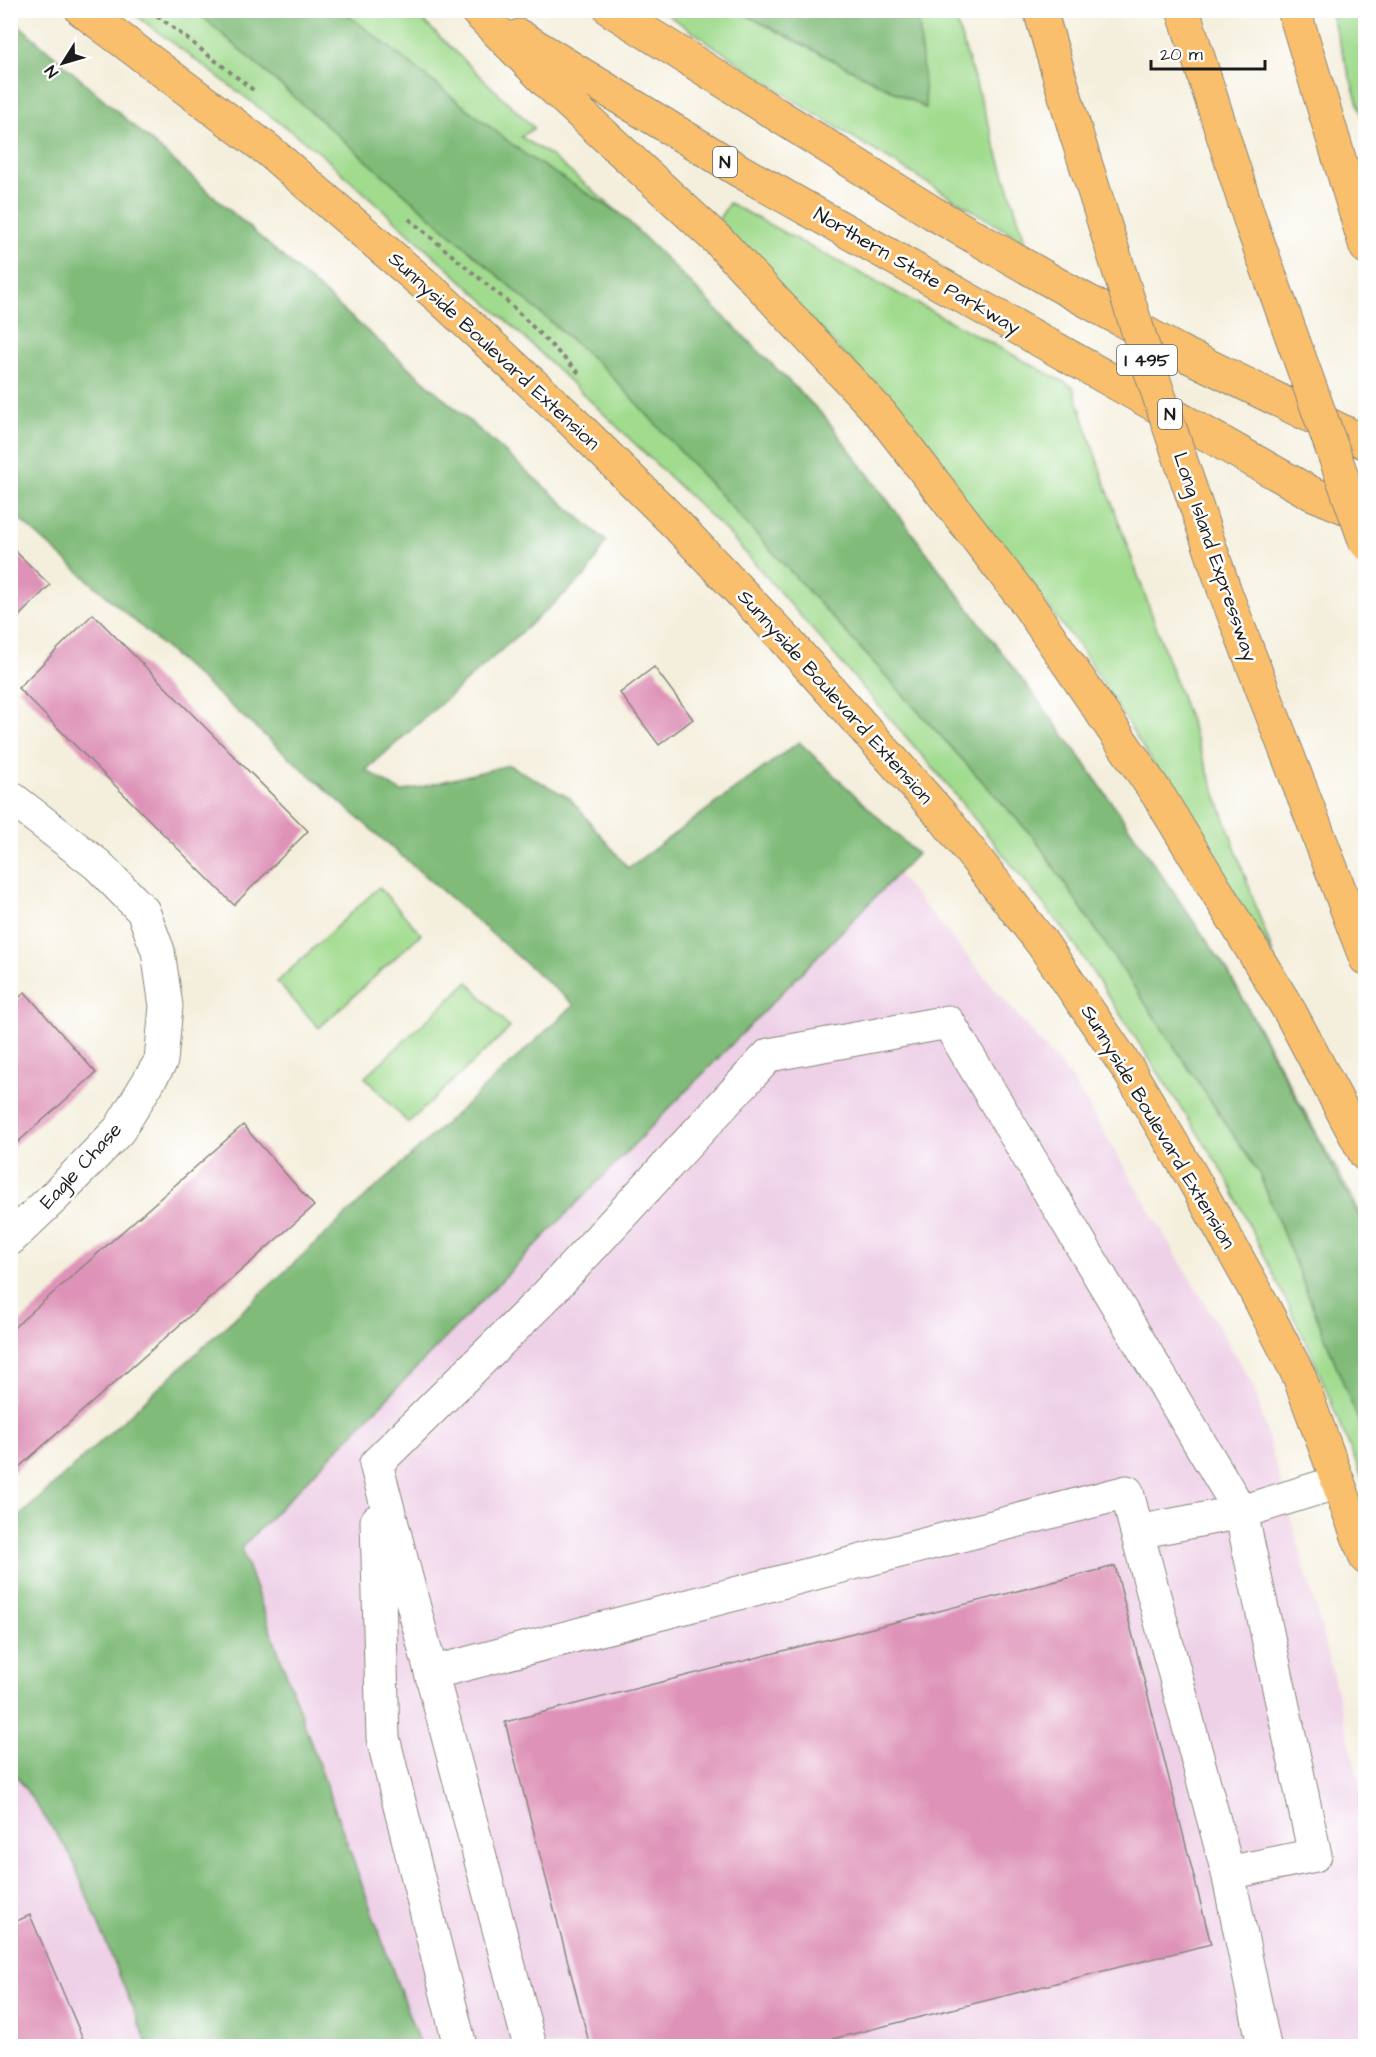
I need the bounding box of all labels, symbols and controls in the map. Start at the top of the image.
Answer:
north arrow [33,33,93,93]
scale bar [1151,33,1265,71]
text: 20 m [1160,42,1203,67]
text: N [40,61,64,82]
road number: N [713,147,737,177]
street label: Northern State Parkway [808,200,1025,343]
street label: Sunnyside Boulevard Extension [381,245,606,457]
road number: I 495 [1117,345,1177,375]
road number: N [1158,399,1182,429]
street label: Long Island Expressway [1165,449,1264,666]
street label: Sunnyside Boulevard Extension [730,584,939,811]
street label: Sunnyside Boulevard Extension [1073,1000,1242,1255]
street label: Eagle Chase [33,1116,129,1216]

